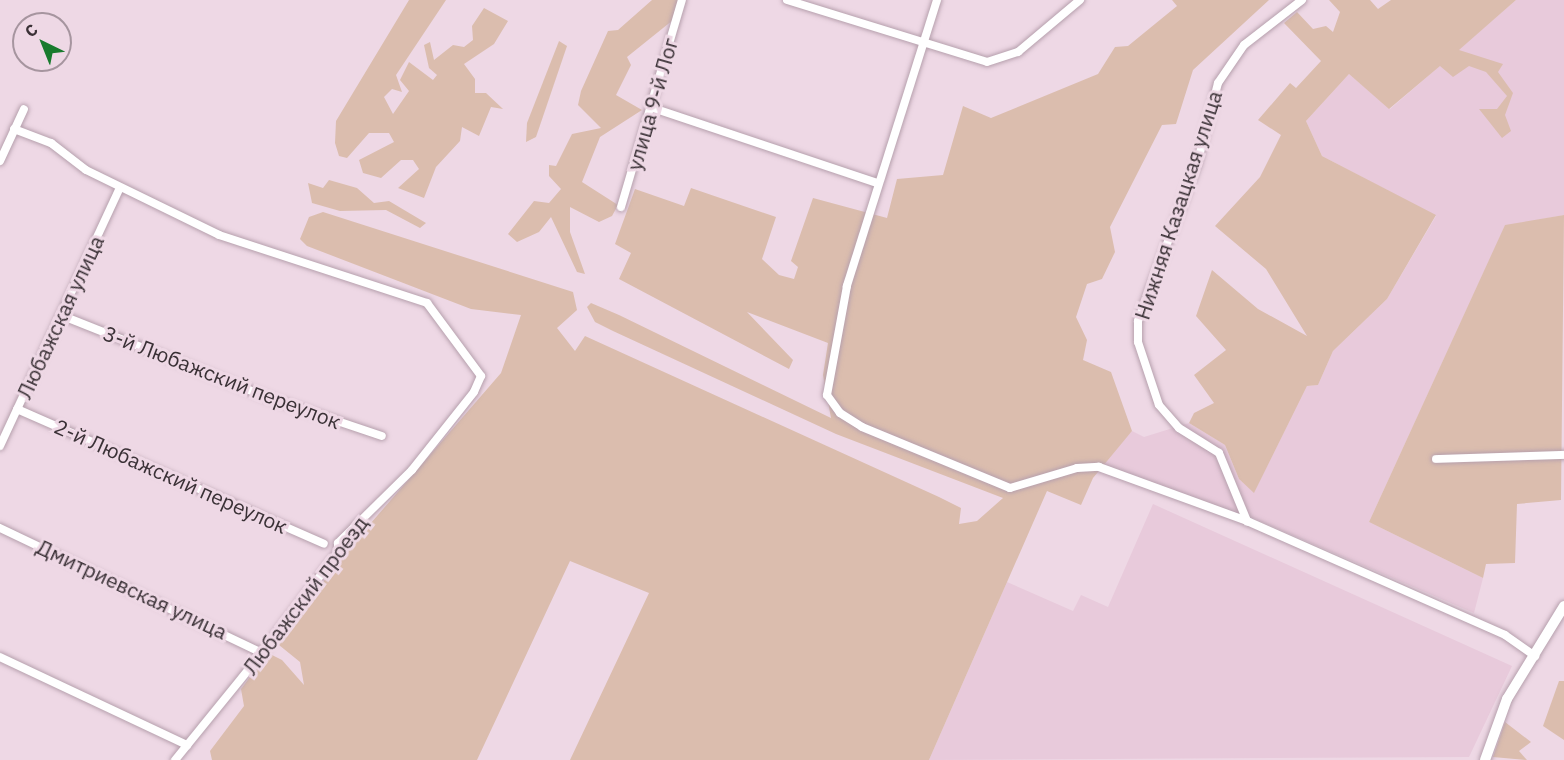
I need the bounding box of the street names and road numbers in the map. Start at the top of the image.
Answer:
street label: улица 9-й Лог [621,35,683,173]
street label: Нижняя Казацкая улица [1129,87,1227,323]
street label: Любажская улица [11,231,109,403]
street label: 3-й Любажский переулок [100,320,344,434]
street label: 2-й Любажский переулок [51,413,291,539]
street label: Любажский проезд [237,511,373,679]
street label: Дмитриевская улица [33,534,231,644]

